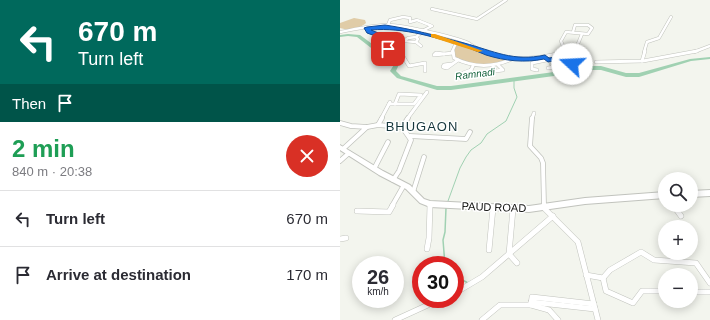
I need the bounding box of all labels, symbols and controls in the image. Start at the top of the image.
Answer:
icon: left [12,16,64,68]
text: 670 m [78,16,157,47]
pin [371,32,405,66]
icon: arrive [377,38,399,60]
position arrow [551,43,593,85]
text: Turn left [78,49,143,69]
water label: Ramnadi [454,66,496,82]
icon: arrive [54,92,76,114]
text: Then [12,95,46,112]
district label: BHUGAON [386,119,458,134]
text: 2 min [12,135,75,162]
button: close [286,135,328,177]
text: 840 m · 20:38 [12,164,92,179]
map controls [658,172,698,308]
button: search [658,172,698,212]
street label: PAUD ROAD [462,200,527,214]
icon: left [12,208,34,230]
text: Turn left [46,210,105,227]
text: 670 m [286,210,328,227]
button: + [658,220,698,260]
speed limit sign: 30 [412,256,464,308]
icon: arrive [12,264,34,286]
text: Arrive at destination [46,266,191,283]
text: 170 m [286,266,328,283]
text: 26 [367,266,389,288]
button: − [658,268,698,308]
text: km/h [367,286,389,297]

